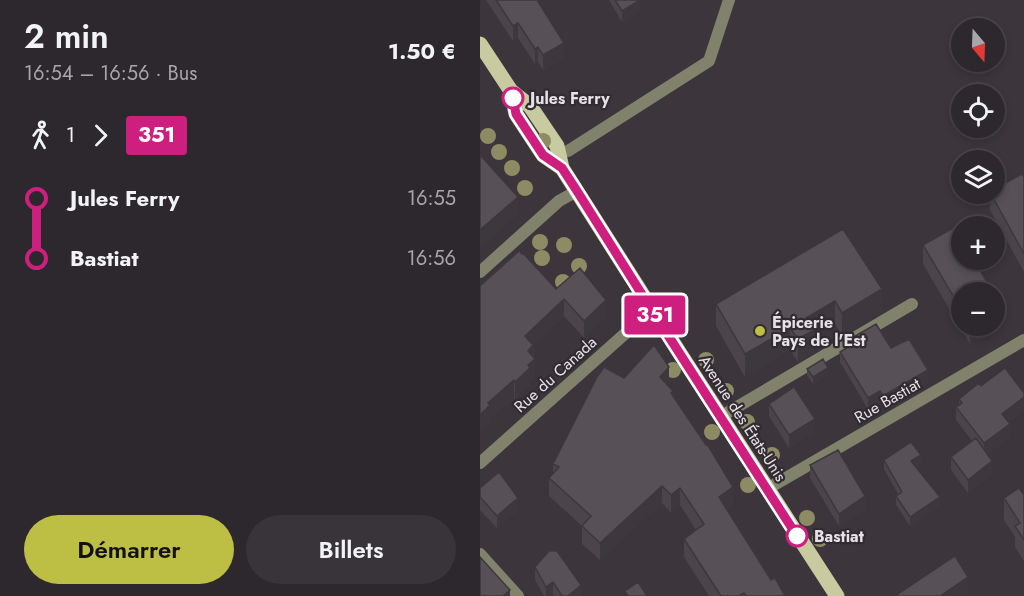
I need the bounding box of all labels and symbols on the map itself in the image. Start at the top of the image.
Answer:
north arrow [951,18,1005,72]
marker: Jules Ferry [502,87,524,109]
place label: Jules Ferry [527,87,610,110]
line badge: 351 [620,296,690,334]
place label: Épicerie Pays de l'Est [772,311,866,352]
marker: Épicerie Pays de l'Est [753,324,767,338]
street label: Rue du Canada [509,331,602,418]
street label: Avenue des États-Unis [693,351,792,486]
street label: Rue Bastiat [850,372,925,429]
marker: Bastiat [786,525,808,547]
place label: Bastiat [814,525,865,548]

